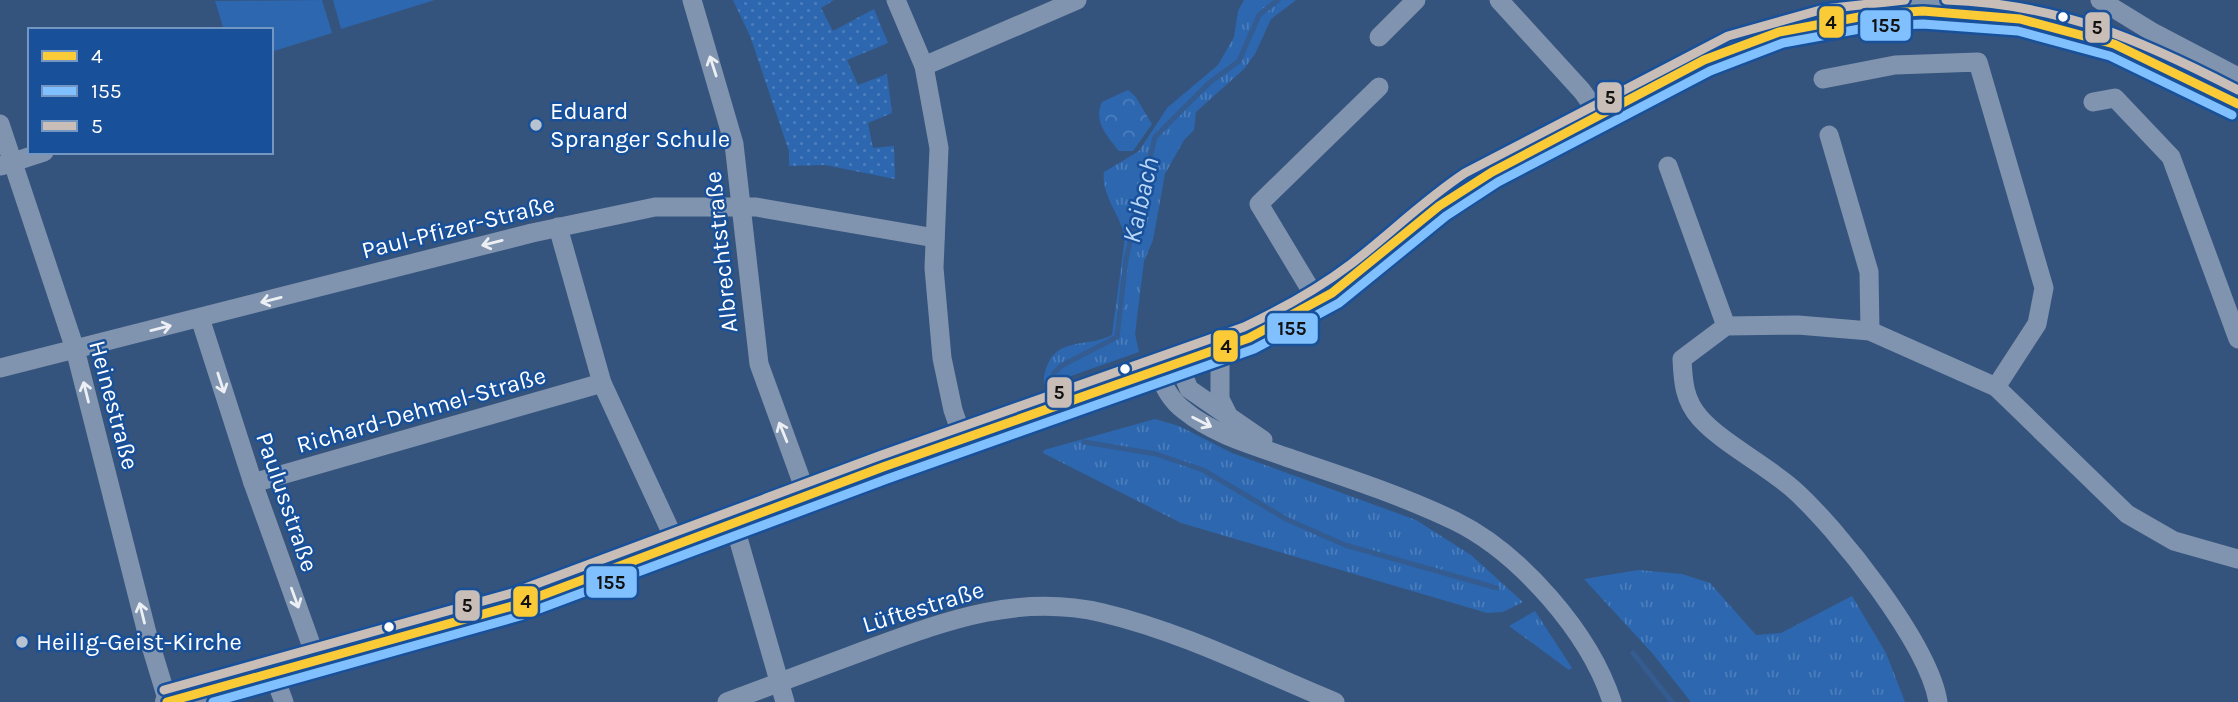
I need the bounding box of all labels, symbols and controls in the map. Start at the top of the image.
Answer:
line badge: 4 [1818,5,1845,39]
line badge: 155 [1859,9,1912,42]
unlabelled marker [2056,10,2070,24]
line badge: 5 [2084,11,2111,44]
text: 4 [1825,12,1837,34]
text: 155 [1872,15,1900,37]
text: 5 [2091,17,2103,39]
legend [28,28,273,154]
text: 4 [91,44,103,68]
one-way arrow [706,56,718,78]
text: 155 [91,79,122,103]
line badge: 5 [1596,81,1623,114]
text: 5 [1604,87,1616,109]
place label: Eduard Spranger Schule [550,97,730,153]
text: 5 [91,114,103,138]
marker: Eduard Spranger Schule [528,117,544,133]
water label: Kaibach [1116,154,1165,246]
street label: Albrechtstraße [699,170,743,334]
street label: Paul-Pfizer-Straße [359,189,557,265]
one-way arrow [481,238,503,251]
one-way arrow [260,294,283,307]
line badge: 155 [1266,312,1319,345]
text: 155 [1278,318,1306,340]
one-way arrow [149,320,172,334]
line badge: 4 [1212,329,1239,363]
text: 4 [1220,336,1232,358]
street label: Heinestraße [83,337,145,473]
street label: Richard-Dehmel-Straße [293,361,549,459]
unlabelled marker [1118,362,1132,376]
one-way arrow [216,371,228,393]
line badge: 5 [1046,376,1073,409]
one-way arrow [79,381,92,404]
text: 5 [1053,382,1065,404]
one-way arrow [1191,415,1212,429]
one-way arrow [776,422,789,444]
street label: Paulusstraße [250,429,324,575]
line badge: 155 [585,565,638,599]
text: 155 [597,572,625,594]
street label: Lüftestraße [859,575,987,639]
line badge: 4 [512,585,539,618]
one-way arrow [289,587,302,609]
line badge: 5 [454,589,481,622]
text: 4 [520,591,532,613]
text: 5 [461,595,473,617]
one-way arrow [135,602,148,625]
unlabelled marker [382,620,396,634]
place label: Heilig-Geist-Kirche [36,628,242,656]
marker: Heilig-Geist-Kirche [14,634,30,650]

